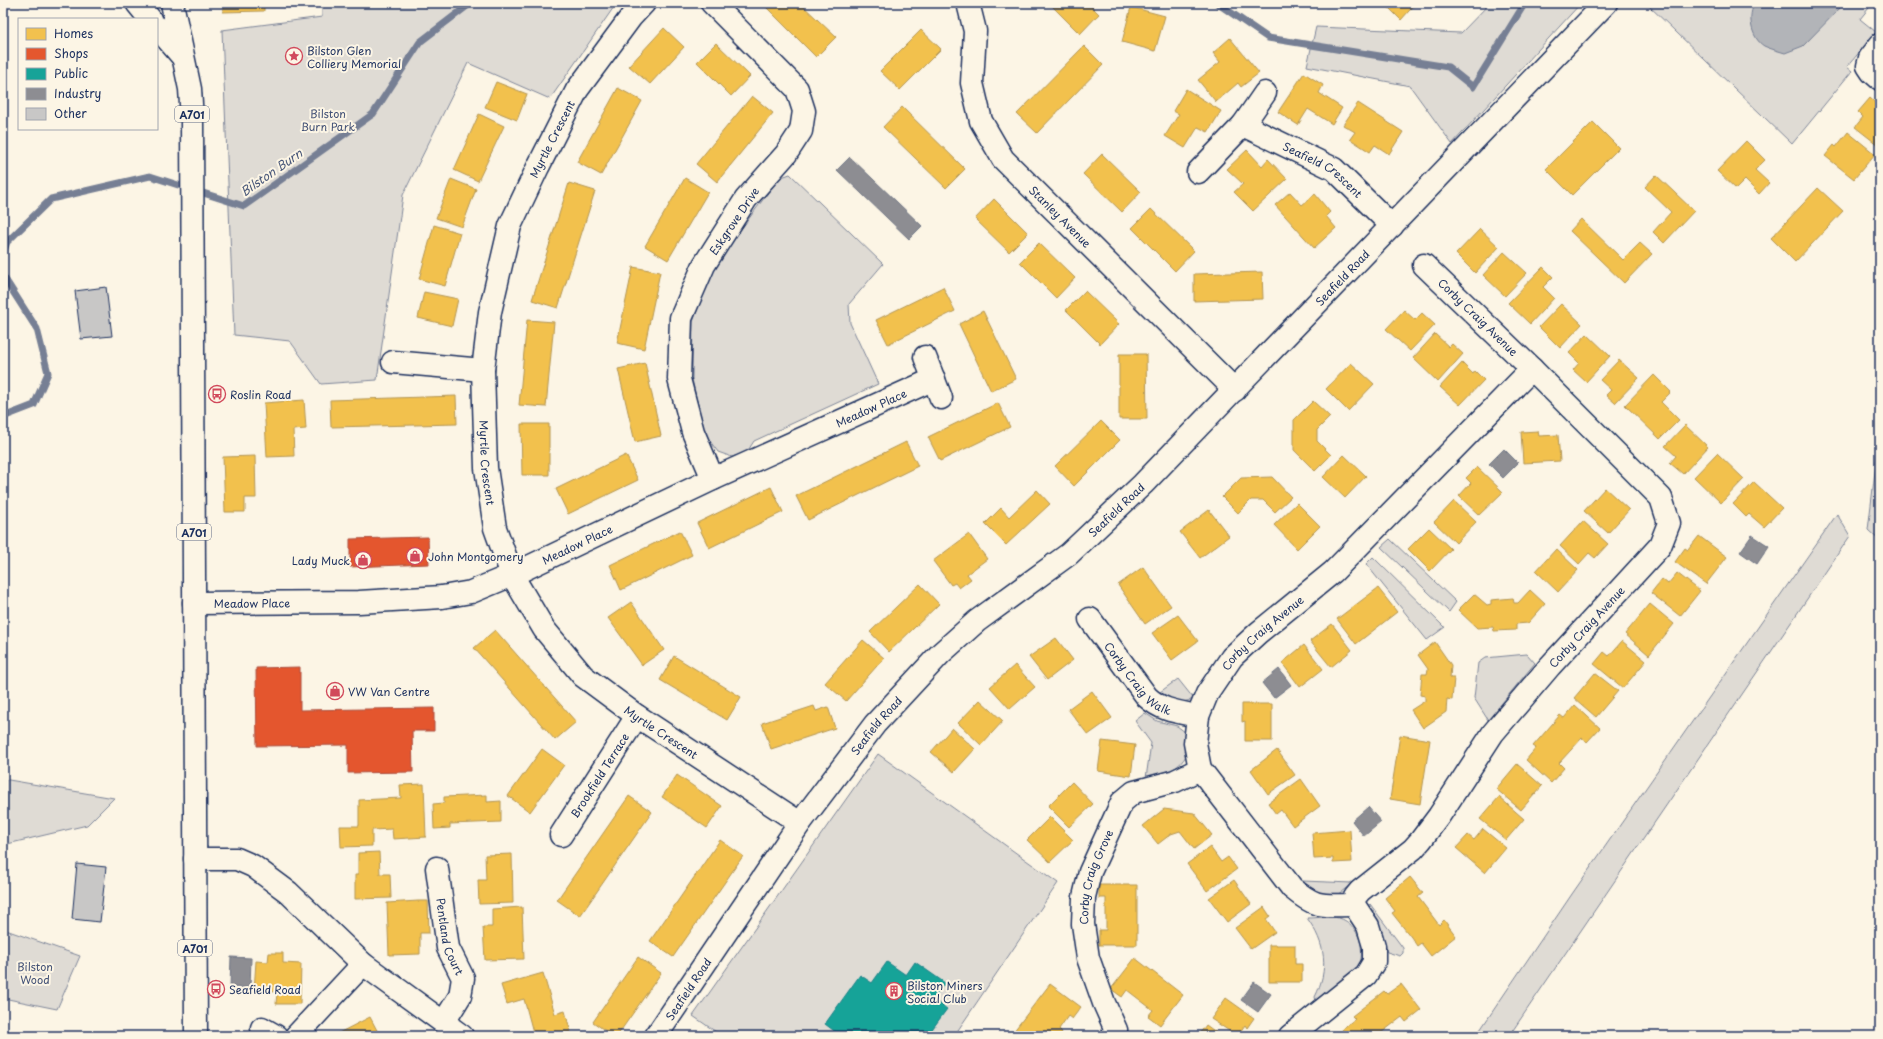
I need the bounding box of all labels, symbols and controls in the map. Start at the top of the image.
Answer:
legend [18,18,158,130]
text: Homes [54,24,93,42]
place label: Bilston Glen Colliery Memorial [307,42,401,72]
text: Shops [54,44,89,62]
place icon: Bilston Glen Colliery Memorial [284,46,304,66]
text: Public [54,64,88,82]
text: Industry [54,84,102,102]
street label: Myrtle Crescent [525,97,579,181]
text: Other [54,104,87,122]
park label: Bilston Burn Park [301,105,356,135]
road number: A701 [175,106,209,122]
street label: Seafield Crescent [1280,137,1367,202]
water label: Bilston Burn [236,144,306,200]
street label: Stanley Avenue [1026,181,1095,251]
street label: Eskgrove Drive [705,184,763,258]
street label: Seafield Road [1311,245,1373,309]
street label: Corby Craig Avenue [1434,274,1522,360]
bus stop icon: Roslin Road [207,384,227,404]
street label: Meadow Place [833,384,909,431]
place label: Roslin Road [230,386,292,403]
street label: Myrtle Crescent [476,420,500,507]
street label: Seafield Road [1084,479,1148,540]
street label: Meadow Place [539,520,615,568]
road number: A701 [177,524,211,540]
shop icon: John Montgomery [405,546,425,566]
place label: John Montgomery [428,548,523,565]
shop icon: Lady Muck [353,550,373,570]
place label: Lady Muck [292,552,350,569]
street label: Corby Craig Avenue [1544,582,1628,671]
street label: Corby Craig Avenue [1217,591,1307,673]
street label: Meadow Place [214,594,290,611]
street label: Corby Craig Walk [1101,638,1174,718]
shop icon: VW Van Centre [325,681,345,701]
place label: VW Van Centre [348,683,430,700]
street label: Seafield Road [846,692,905,758]
street label: Myrtle Crescent [621,701,702,763]
street label: Brookfield Terrace [566,729,633,821]
street label: Corby Craig Grove [1074,826,1117,925]
street label: Pentland Court [433,897,469,978]
road number: A701 [178,940,212,956]
street label: Seafield Road [661,954,715,1023]
park label: Bilston Wood [17,958,53,988]
place label: Bilston Miners Social Club [907,977,982,1007]
bus stop icon: Seafield Road [206,979,226,999]
place label: Seafield Road [229,981,301,998]
building icon: Bilston Miners Social Club [884,981,904,1001]

